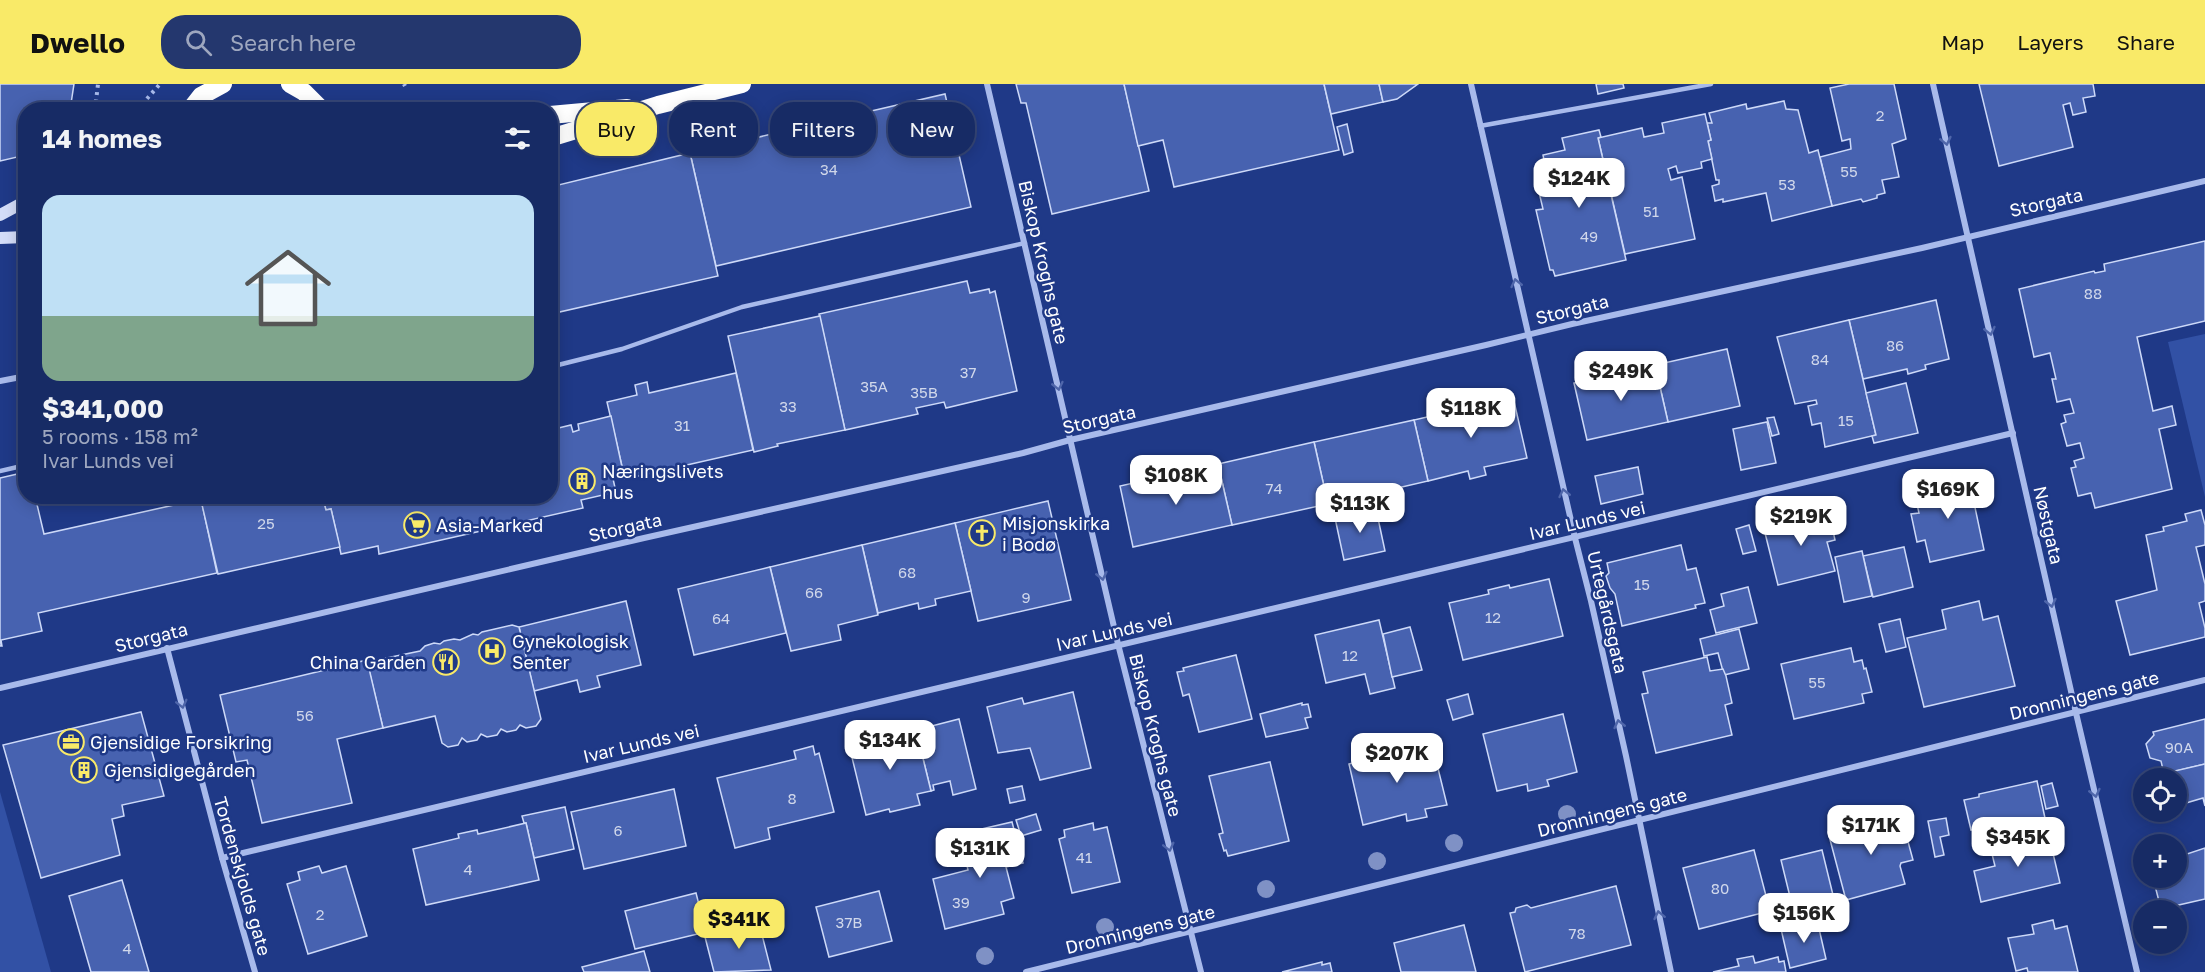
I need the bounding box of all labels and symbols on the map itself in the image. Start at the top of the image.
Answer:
house number: 2 [1876,106,1884,124]
one-way arrow [1939,136,1952,146]
pin: $124K [1537,158,1621,209]
house number: 34 [820,160,838,178]
house number: 55 [1840,162,1858,180]
house number: 53 [1778,175,1796,193]
street label: Biskop Kroghs gate [1014,178,1074,346]
street label: Storgata [2007,183,2085,221]
house number: 51 [1643,202,1659,220]
house number: 49 [1580,227,1598,245]
one-way arrow [1510,278,1523,288]
house number: 88 [2084,284,2102,302]
street label: Storgata [1533,289,1611,329]
one-way arrow [1983,326,1996,336]
house number: 86 [1886,336,1904,354]
house number: 84 [1811,350,1829,368]
pin: $249K [1579,351,1663,402]
house number: 37 [960,363,976,381]
house number: 35A [860,377,888,395]
one-way arrow [1051,381,1064,391]
house number: 35B [910,383,938,401]
pin: $118K [1429,388,1513,439]
house number: 33 [779,397,797,415]
street label: Storgata [1060,400,1138,438]
house number: 15 [1838,411,1854,429]
house number: 31 [674,416,690,434]
pin: $108K [1134,455,1218,506]
place label: Næringslivets hus [602,460,724,503]
building icon: Næringslivets hus [567,466,597,496]
pin: $169K [1906,469,1990,520]
house number: 74 [1265,479,1283,497]
pin: $113K [1318,483,1402,534]
street label: Nøstgata [2029,484,2069,566]
one-way arrow [1559,488,1572,498]
street label: Ivar Lunds vei [1527,496,1647,544]
pin: $219K [1759,496,1843,547]
street label: Storgata [586,508,664,546]
supermarket icon: Asia-Marked [402,510,432,540]
place label: Misjonskirka i Bodø [1002,512,1110,555]
house number: 25 [257,514,275,532]
place label: Asia-Marked [436,514,543,536]
church icon: Misjonskirka i Bodø [967,518,997,548]
street label: Urtegårdsgata [1583,548,1633,676]
house number: 68 [898,563,916,581]
one-way arrow [1094,571,1107,581]
house number: 15 [1634,575,1650,593]
house number: 66 [805,583,823,601]
house number: 9 [1021,588,1031,606]
one-way arrow [2044,598,2057,608]
street label: Ivar Lunds vei [1054,607,1174,655]
house number: 12 [1485,608,1501,626]
house number: 64 [712,609,730,627]
street label: Storgata [112,617,190,657]
place label: Gynekologisk Senter [512,630,629,673]
hospital icon: Gynekologisk Senter [477,636,507,666]
house number: 12 [1342,646,1358,664]
restaurant icon: China Garden [431,647,461,677]
place label: China Garden [310,651,426,673]
street label: Biskop Kroghs gate [1125,651,1187,819]
street label: Dronningens gate [2007,666,2161,724]
house number: 55 [1808,673,1826,691]
one-way arrow [175,699,187,709]
house number: 56 [296,706,314,724]
street label: Ivar Lunds vei [581,719,701,767]
one-way arrow [1613,719,1626,729]
pin: $134K [848,720,932,771]
office icon: Gjensidige Forsikring [56,727,86,757]
place label: Gjensidige Forsikring [90,731,272,753]
pin: $207K [1355,733,1439,784]
house number: 90A [2165,738,2193,756]
building icon: Gjensidigegården [69,755,99,785]
place label: Gjensidigegården [104,759,255,781]
street label: Dronningens gate [1535,783,1689,841]
one-way arrow [2087,788,2100,798]
house number: 8 [787,789,797,807]
street label: Tordenskjolds gate [210,794,276,958]
pin: $171K [1829,805,1913,856]
pin: $345K [1976,817,2060,868]
house number: 6 [613,821,623,839]
pin: $131K [938,828,1022,879]
one-way arrow [1162,842,1175,852]
house number: 41 [1076,848,1092,866]
house number: 4 [463,860,473,878]
house number: 80 [1711,879,1729,897]
house number: 39 [952,893,970,911]
pin: $156K [1762,893,1846,944]
pin: $341K [697,899,781,950]
street label: Dronningens gate [1063,900,1217,958]
house number: 2 [316,905,324,923]
one-way arrow [1653,910,1666,920]
house number: 37B [836,913,862,931]
house number: 78 [1568,924,1586,942]
house number: 4 [122,939,132,957]

